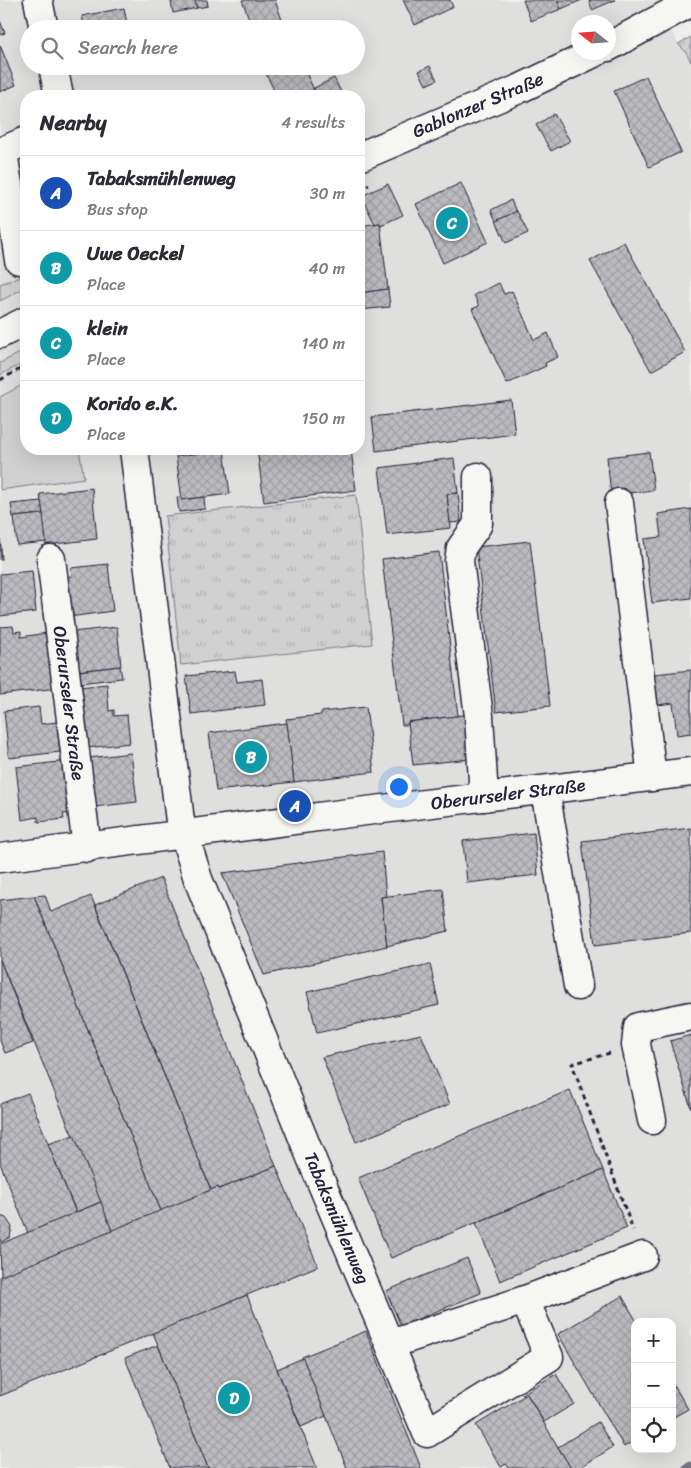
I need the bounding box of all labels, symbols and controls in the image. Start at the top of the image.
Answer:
north arrow [571,15,616,60]
search box [20,20,365,75]
text: Search here [78,31,178,64]
icon: search [38,34,66,62]
street label: Gablonzer Straße [407,63,549,147]
text: Nearby [40,104,106,142]
text: 4 results [281,108,345,137]
text: Tabaksmühlenweg [87,162,236,195]
text: A [51,179,61,208]
text: 30 m [310,179,345,208]
text: Bus stop [87,195,148,224]
pin: C [436,204,468,242]
text: Uwe Oeckel [87,237,184,270]
text: B [51,254,61,283]
text: 40 m [308,254,345,283]
text: Place [87,270,126,299]
text: klein [87,312,128,345]
text: C [51,329,61,358]
text: 140 m [302,329,345,358]
text: Place [87,345,126,374]
text: Korido e.K. [87,387,178,420]
text: D [51,404,61,433]
text: 150 m [302,404,345,433]
text: Place [87,420,126,449]
street label: Oberurseler Straße [44,624,94,782]
pin: B [235,738,267,776]
street label: Oberurseler Straße [429,769,587,819]
your location [386,774,412,800]
pin: A [279,787,311,825]
street label: Tabaksmühlenweg [295,1147,379,1289]
map controls [631,1318,676,1453]
button: + [631,1318,676,1363]
button: − [631,1363,676,1408]
pin: D [218,1379,250,1417]
button: locate [631,1408,676,1453]

